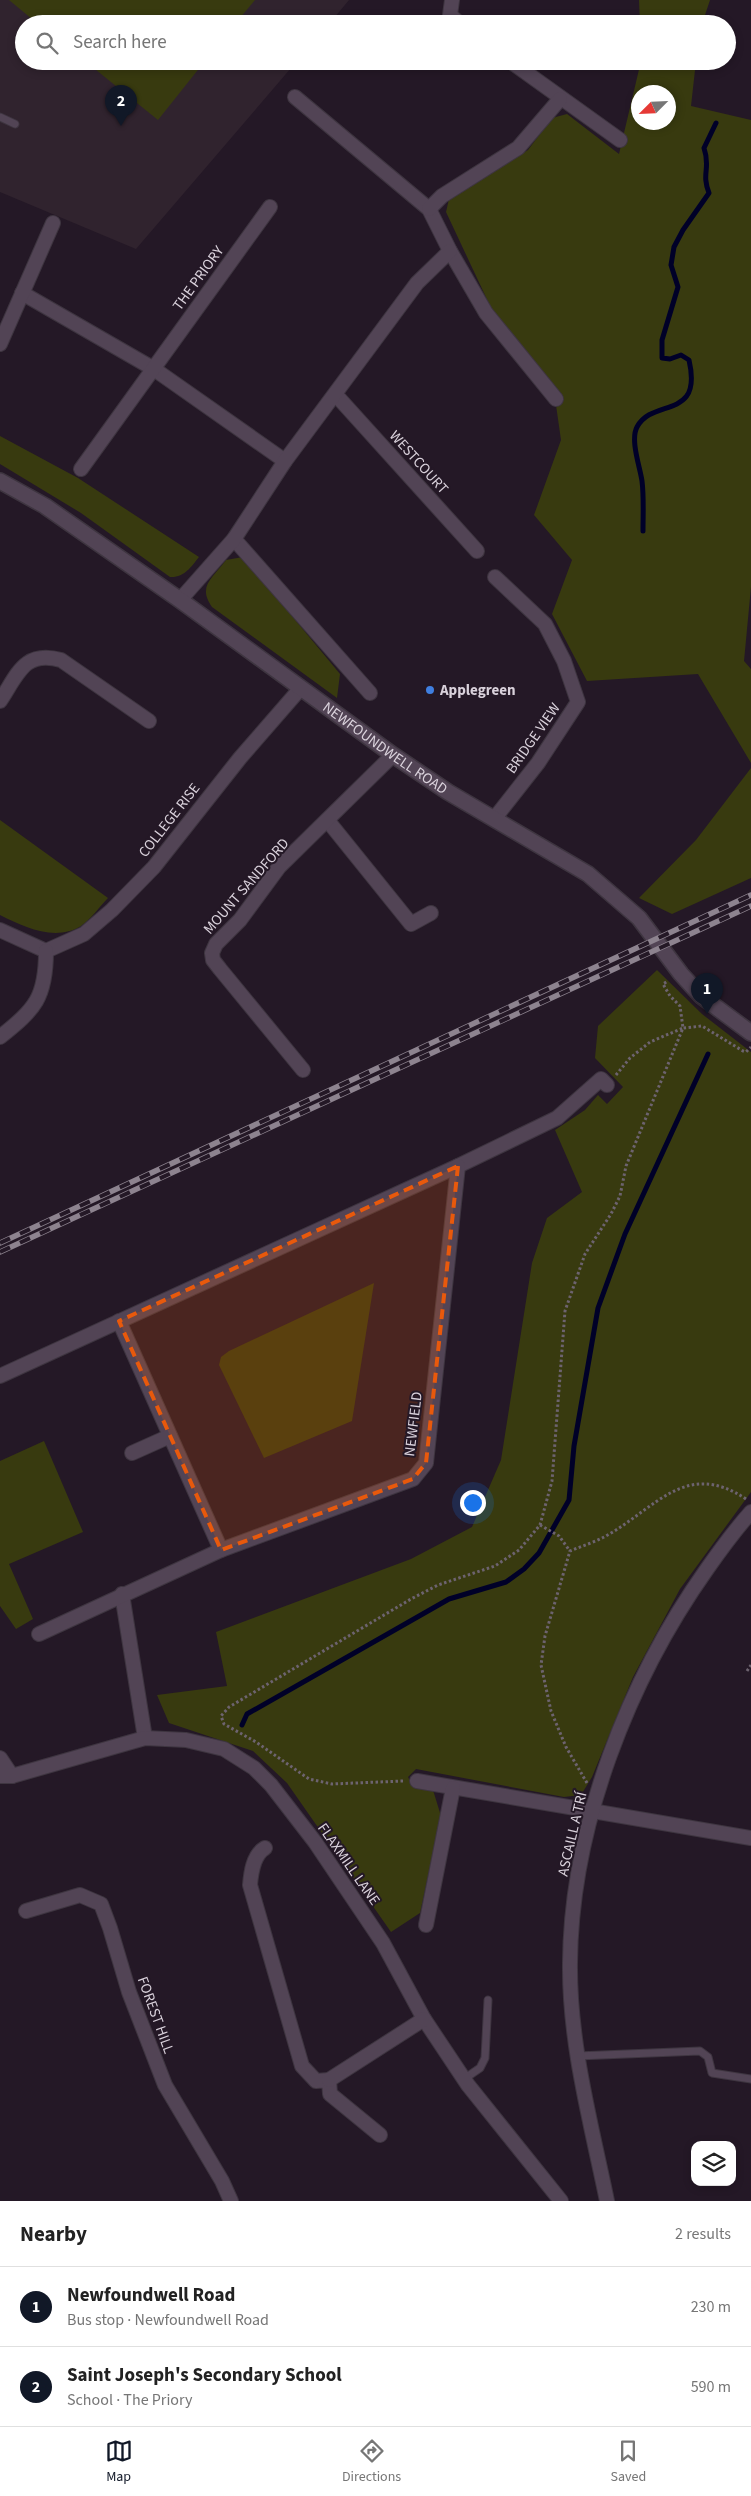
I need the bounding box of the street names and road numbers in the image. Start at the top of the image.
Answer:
street label: THE PRIORY [168,241,230,315]
street label: WESTCOURT [384,426,453,499]
street label: NEWFOUNDWELL ROAD [318,697,451,800]
street label: BRIDGE VIEW [501,698,566,778]
street label: COLLEGE RISE [134,779,205,862]
street label: MOUNT SANDFORD [199,834,294,939]
street label: NEWFIELD [399,1390,428,1458]
street label: ASCAILL A TRÍ [553,1789,593,1878]
street label: FLAXMILL LANE [312,1819,385,1910]
street label: FOREST HILL [132,1974,179,2057]

